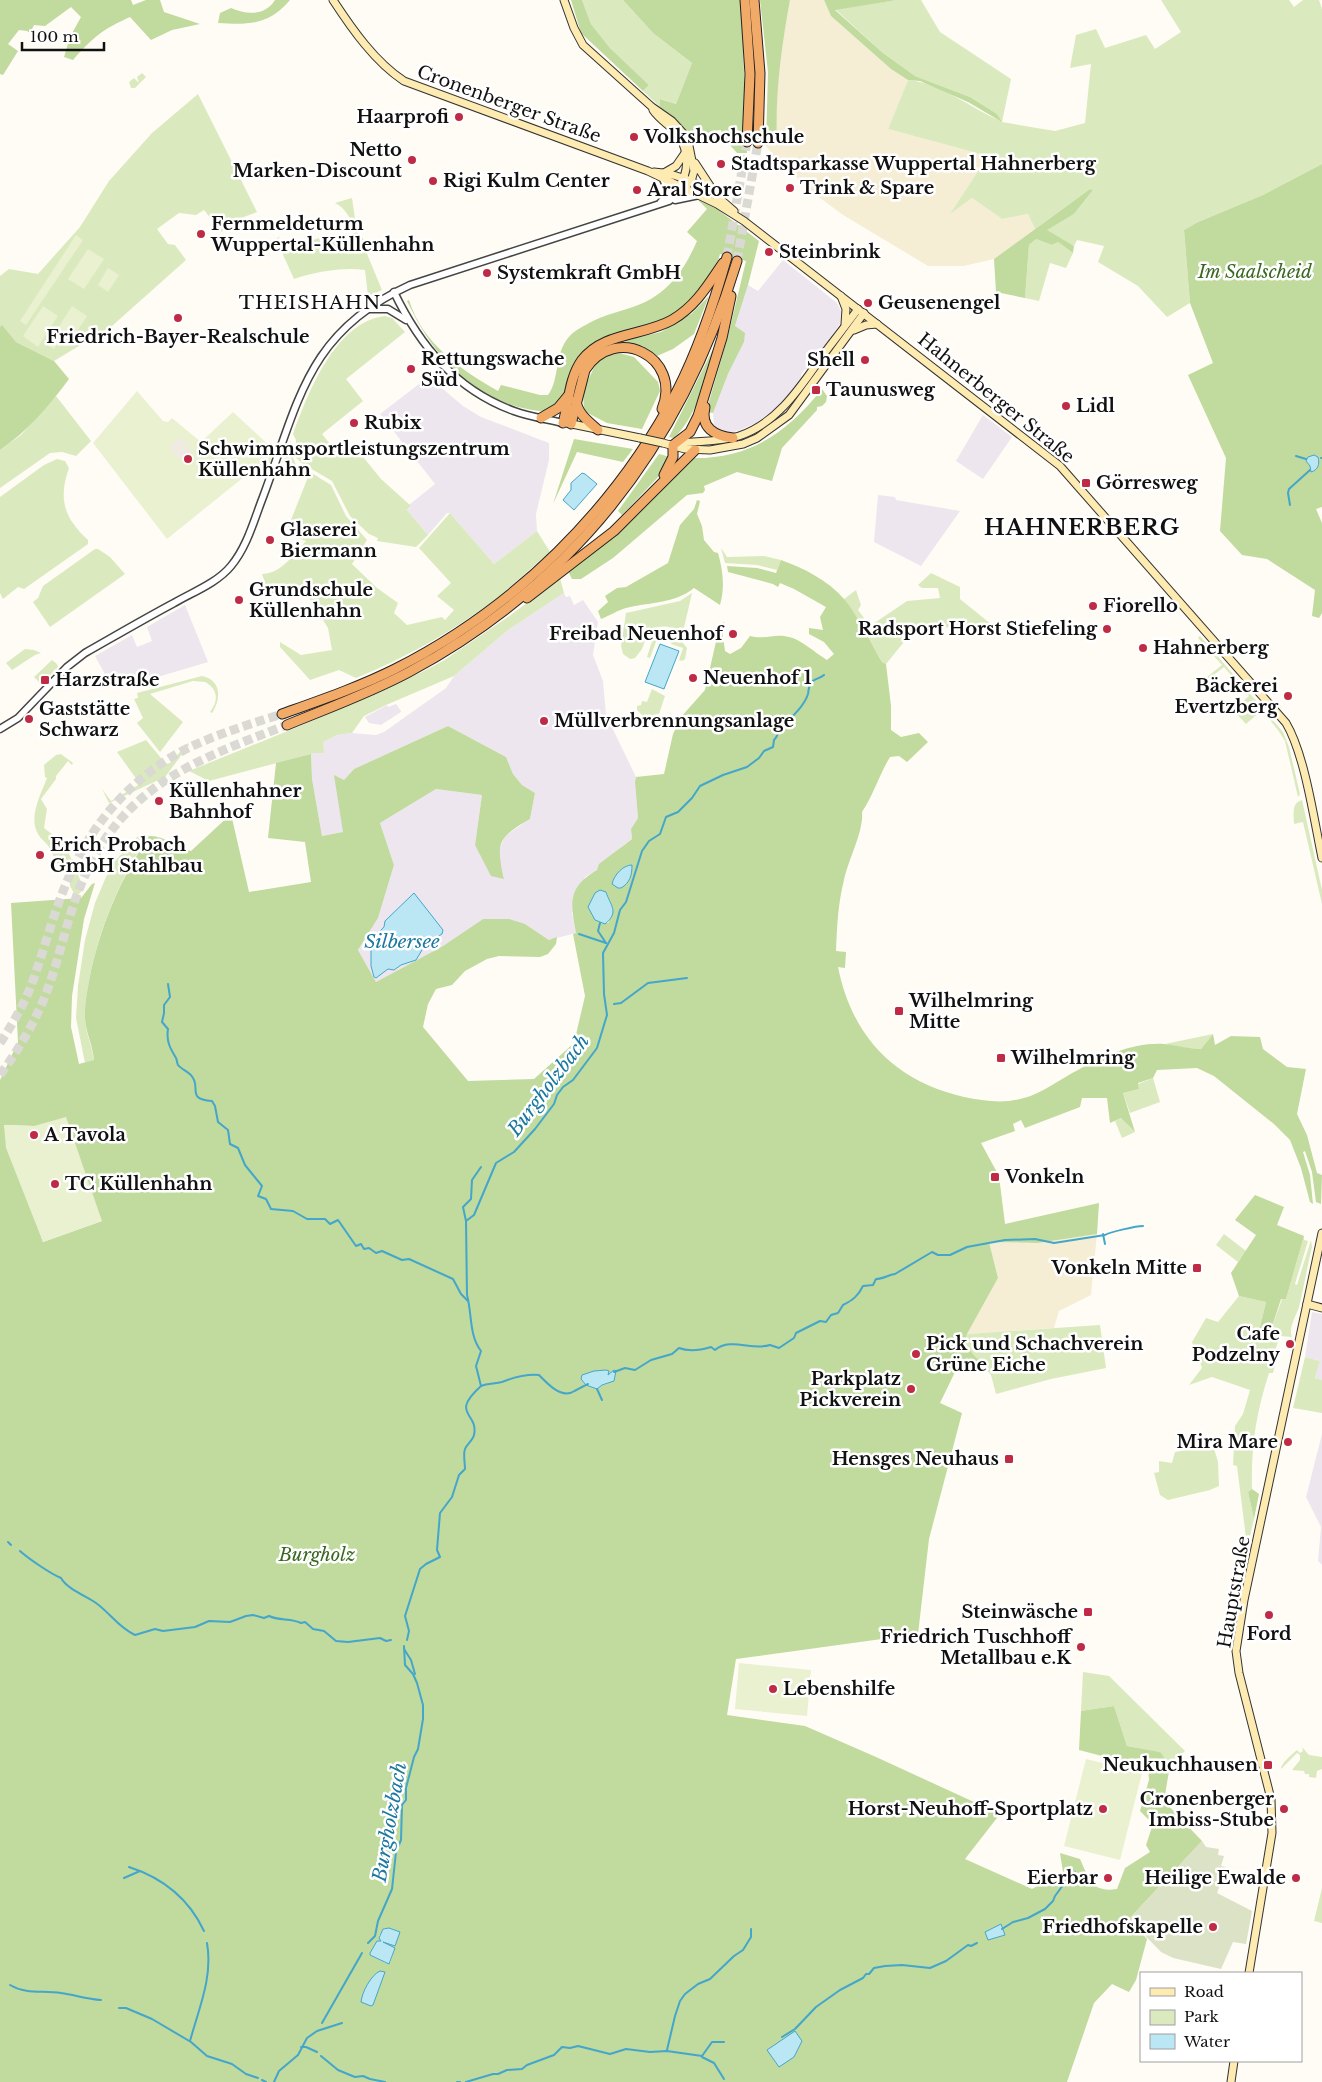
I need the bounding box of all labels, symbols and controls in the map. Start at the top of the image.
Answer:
scale bar [22,20,105,52]
text: 100 m [30,27,79,46]
street label: Cronenberger Straße [414,60,604,148]
place label: Haarprofi [357,106,450,128]
marker: Haarprofi [453,111,465,123]
place label: Volkshochschule [643,126,804,148]
marker: Volkshochschule [628,131,640,143]
place label: Netto Marken-Discount [233,139,402,182]
place label: Stadtsparkasse Wuppertal Hahnerberg [731,153,1097,175]
marker: Netto Marken-Discount [406,154,418,166]
marker: Stadtsparkasse Wuppertal Hahnerberg [715,158,727,170]
place label: Rigi Kulm Center [443,170,610,192]
marker: Rigi Kulm Center [427,175,439,187]
place label: Trink & Spare [800,177,934,199]
place label: Aral Store [646,179,742,201]
marker: Trink & Spare [784,182,796,194]
marker: Aral Store [631,184,643,196]
place label: Fernmeldeturm Wuppertal-Küllenhahn [210,213,434,256]
marker: Fernmeldeturm Wuppertal-Küllenhahn [195,228,207,240]
place label: Steinbrink [779,241,881,263]
marker: Steinbrink [763,246,775,258]
park label: Im Saalscheid [1197,261,1312,283]
place label: Systemkraft GmbH [497,262,681,284]
marker: Systemkraft GmbH [481,267,493,279]
district label: THEISHAHN [239,291,381,314]
place label: Geusenengel [878,292,1001,314]
marker: Geusenengel [862,297,874,309]
marker: Friedrich-Bayer-Realschule [172,312,184,324]
place label: Friedrich-Bayer-Realschule [46,326,310,348]
street label: Hahnerberger Straße [913,328,1079,468]
place label: Rettungswache Süd [421,348,565,391]
place label: Shell [807,349,856,371]
marker: Shell [859,354,871,366]
marker: Rettungswache Süd [405,363,417,375]
place label: Taunusweg [826,379,936,401]
marker: Taunusweg [810,384,822,396]
place label: Lidl [1076,395,1116,417]
marker: Lidl [1060,400,1072,412]
place label: Rubix [364,412,422,434]
marker: Rubix [348,417,360,429]
place label: Schwimmsportleistungszentrum Küllenhahn [198,438,510,481]
marker: Schwimmsportleistungszentrum Küllenhahn [182,453,194,465]
place label: Görresweg [1096,472,1198,494]
marker: Görresweg [1080,477,1092,489]
district label: HAHNERBERG [984,514,1180,541]
place label: Glaserei Biermann [280,519,377,562]
marker: Glaserei Biermann [264,534,276,546]
place label: Grundschule Küllenhahn [249,579,373,622]
marker: Grundschule Küllenhahn [233,594,245,606]
place label: Fiorello [1103,595,1178,617]
marker: Fiorello [1087,600,1099,612]
place label: Radsport Horst Stiefeling [858,618,1098,640]
place label: Freibad Neuenhof [549,623,725,645]
marker: Radsport Horst Stiefeling [1101,623,1113,635]
marker: Freibad Neuenhof [727,628,739,640]
place label: Hahnerberg [1153,637,1269,659]
marker: Hahnerberg [1137,642,1149,654]
place label: Neuenhof 1 [703,667,812,689]
place label: Harzstraße [55,669,159,691]
marker: Neuenhof 1 [687,672,699,684]
marker: Harzstraße [39,674,51,686]
place label: Bäckerei Evertzberg [1174,675,1279,718]
marker: Bäckerei Evertzberg [1282,690,1294,702]
place label: Gaststätte Schwarz [39,698,130,741]
place label: Müllverbrennungsanlage [554,710,794,732]
marker: Gaststätte Schwarz [23,713,35,725]
marker: Müllverbrennungsanlage [538,715,550,727]
place label: Küllenhahner Bahnhof [169,780,301,823]
marker: Küllenhahner Bahnhof [153,795,165,807]
place label: Erich Probach GmbH Stahlbau [50,834,203,877]
marker: Erich Probach GmbH Stahlbau [34,849,46,861]
water label: Silbersee [364,930,440,953]
place label: Wilhelmring Mitte [908,990,1034,1033]
marker: Wilhelmring Mitte [893,1005,905,1017]
water label: Burgholzbach [502,1030,594,1141]
place label: Wilhelmring [1010,1047,1136,1069]
marker: Wilhelmring [995,1052,1007,1064]
place label: A Tavola [43,1124,126,1146]
marker: A Tavola [28,1129,40,1141]
place label: Vonkeln [1004,1166,1084,1188]
marker: Vonkeln [989,1171,1001,1183]
place label: TC Küllenhahn [65,1173,212,1195]
marker: TC Küllenhahn [49,1178,61,1190]
place label: Vonkeln Mitte [1050,1257,1187,1279]
marker: Vonkeln Mitte [1191,1262,1203,1274]
place label: Cafe Podzelny [1192,1323,1280,1366]
place label: Pick und Schachverein Grüne Eiche [926,1333,1143,1376]
marker: Cafe Podzelny [1284,1338,1296,1350]
marker: Pick und Schachverein Grüne Eiche [910,1348,922,1360]
place label: Parkplatz Pickverein [799,1368,901,1411]
marker: Parkplatz Pickverein [905,1383,917,1395]
place label: Mira Mare [1176,1431,1278,1453]
marker: Mira Mare [1282,1436,1294,1448]
place label: Hensges Neuhaus [832,1448,999,1470]
marker: Hensges Neuhaus [1003,1453,1015,1465]
street label: Hauptstraße [1213,1534,1255,1650]
park label: Burgholz [278,1544,355,1566]
place label: Steinwäsche [962,1601,1078,1623]
marker: Steinwäsche [1082,1606,1094,1618]
marker: Ford [1263,1609,1275,1621]
place label: Ford [1247,1623,1292,1645]
place label: Friedrich Tuschhoff Metallbau e.K [880,1626,1073,1669]
marker: Friedrich Tuschhoff Metallbau e.K [1075,1641,1087,1653]
place label: Lebenshilfe [783,1678,895,1700]
marker: Lebenshilfe [767,1683,779,1695]
place label: Neukuchhausen [1103,1754,1258,1776]
marker: Neukuchhausen [1262,1759,1274,1771]
water label: Burgholzbach [367,1760,411,1885]
place label: Cronenberger Imbiss-Stube [1140,1788,1274,1831]
place label: Horst-Neuhoff-Sportplatz [848,1798,1093,1820]
marker: Horst-Neuhoff-Sportplatz [1097,1803,1109,1815]
marker: Cronenberger Imbiss-Stube [1278,1803,1290,1815]
place label: Eierbar [1027,1867,1098,1889]
place label: Heilige Ewalde [1144,1867,1286,1889]
marker: Eierbar [1102,1872,1114,1884]
marker: Heilige Ewalde [1290,1872,1302,1884]
place label: Friedhofskapelle [1042,1916,1203,1938]
marker: Friedhofskapelle [1207,1921,1219,1933]
legend [1140,1972,1302,2062]
text: Road [1184,1982,1224,2001]
text: Park [1184,2007,1220,2026]
text: Water [1183,2032,1231,2051]

